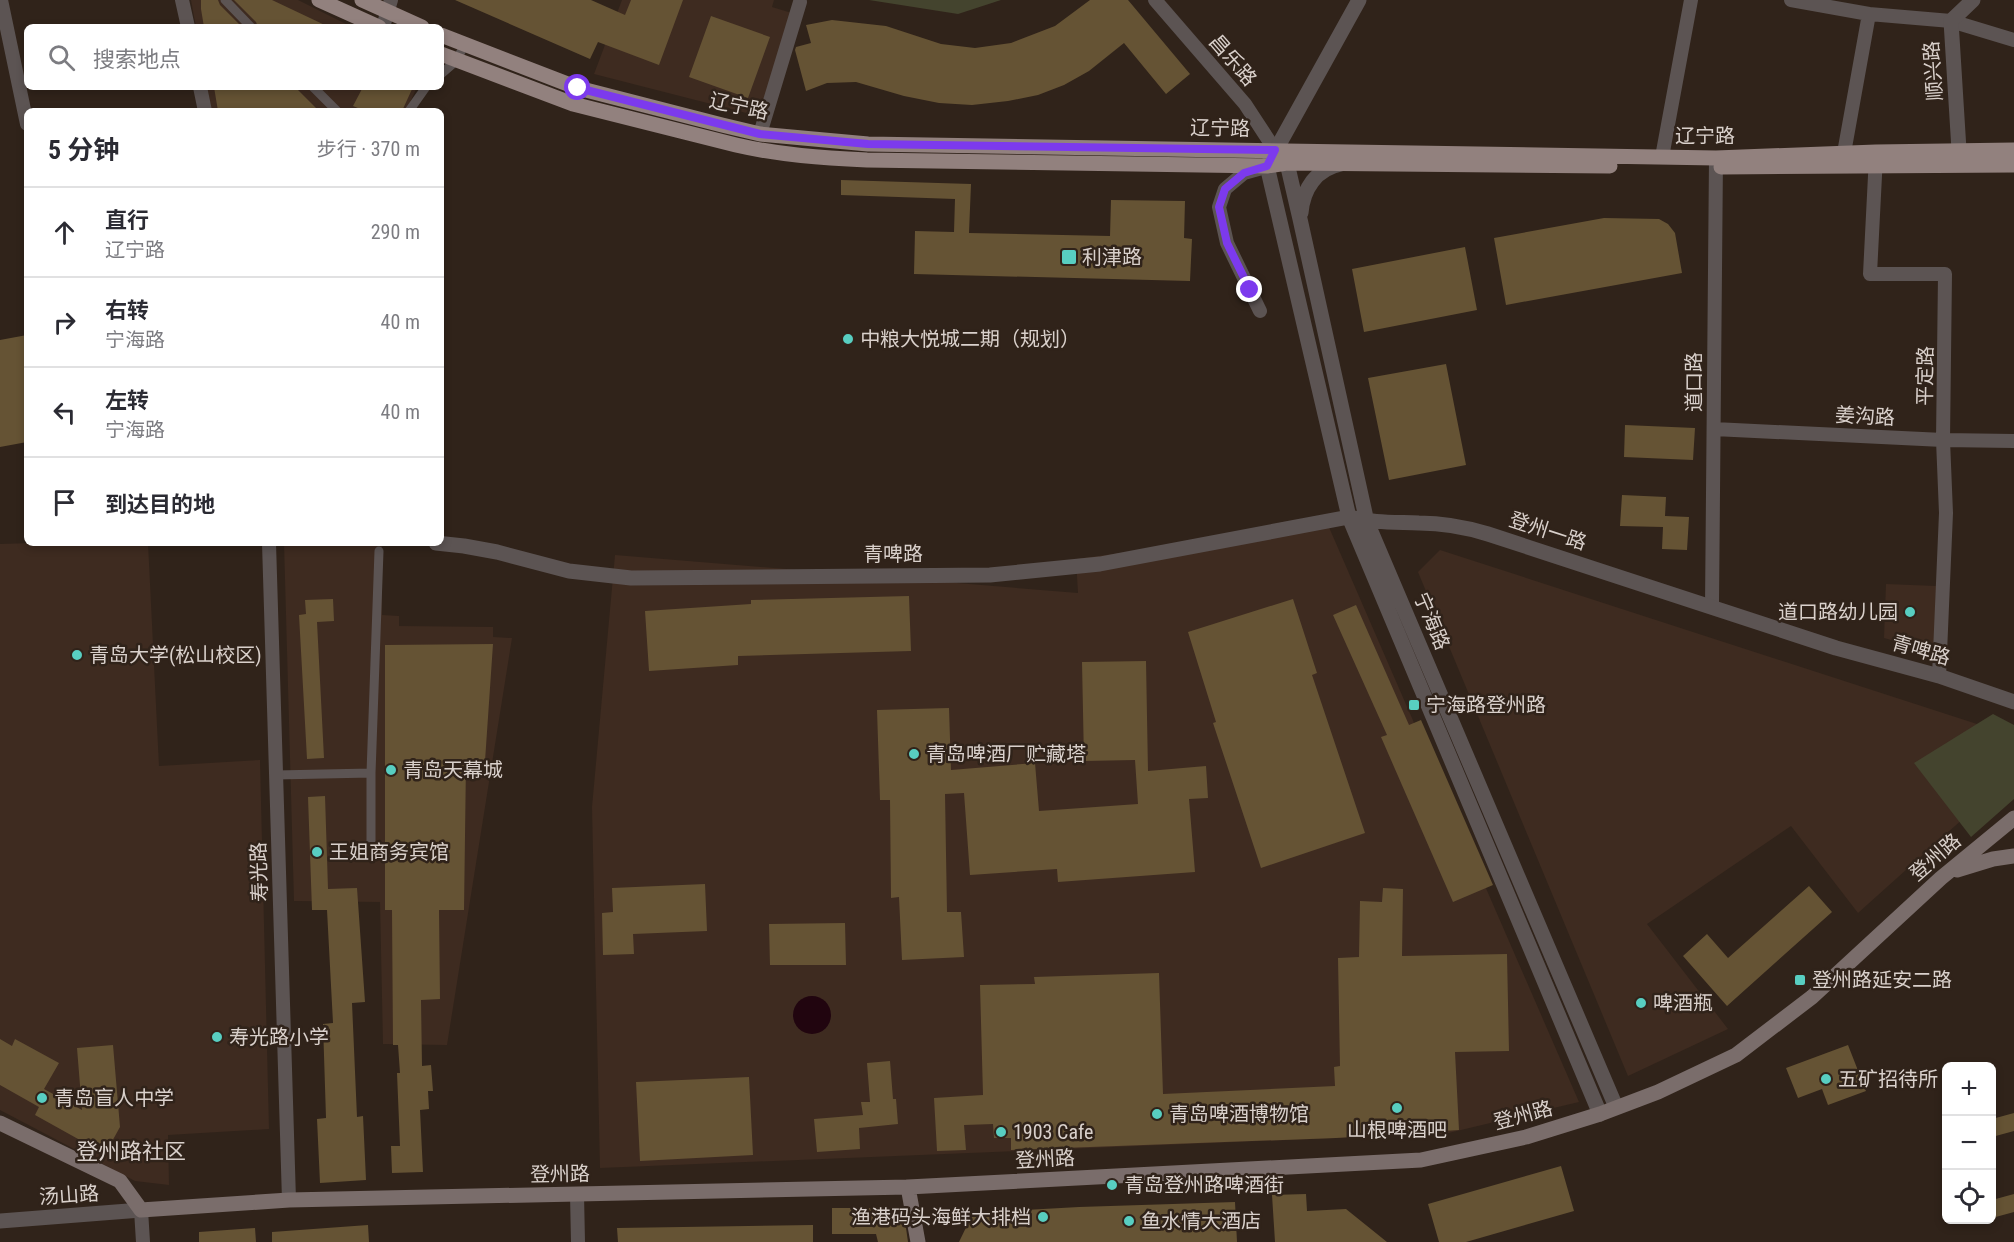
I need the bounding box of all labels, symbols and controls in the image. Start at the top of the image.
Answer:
search box [24,24,444,90]
street label: 昌乐路 [1204,29,1262,91]
street label: 顺兴路 [1919,40,1947,102]
icon: search [45,41,78,74]
text: 搜索地点 [93,47,181,72]
route start [564,74,590,100]
street label: 辽宁路 [707,88,771,124]
street label: 辽宁路 [1190,115,1250,141]
street label: 辽宁路 [1675,124,1735,148]
text: 5 分钟 [48,135,119,165]
text: 步行 · 370 m [317,137,420,161]
text: 直行 [105,208,149,233]
icon: ahead [48,216,81,249]
text: 290 m [371,220,420,244]
text: 辽宁路 [105,238,165,262]
place label: 利津路 [1082,245,1142,269]
marker: 利津路 [1060,248,1078,266]
route end [1236,276,1262,302]
text: 右转 [105,298,149,323]
icon: right [48,306,81,339]
text: 40 m [381,310,420,334]
place label: 中粮大悦城二期（规划） [860,327,1080,351]
text: 宁海路 [105,328,165,352]
marker: 中粮大悦城二期（规划） [841,332,855,346]
street label: 平定路 [1912,346,1938,406]
street label: 道口路 [1682,352,1706,412]
text: 左转 [105,388,149,413]
icon: left [48,396,81,429]
text: 40 m [381,400,420,424]
street label: 姜沟路 [1834,402,1896,430]
text: 宁海路 [105,418,165,442]
icon: arrive [48,486,81,519]
text: 到达目的地 [105,492,215,517]
street label: 登州一路 [1506,507,1590,555]
street label: 青啤路 [863,542,923,566]
street label: 宁海路 [1409,589,1455,653]
place label: 道口路幼儿园 [1778,600,1898,624]
marker: 道口路幼儿园 [1903,605,1917,619]
street label: 青啤路 [1889,630,1953,670]
place label: 青岛大学(松山校区) [89,643,262,667]
marker: 青岛大学(松山校区) [70,648,84,662]
place label: 宁海路登州路 [1426,693,1546,717]
marker: 宁海路登州路 [1407,698,1421,712]
place label: 青岛啤酒厂贮藏塔 [926,742,1086,766]
marker: 青岛啤酒厂贮藏塔 [907,747,921,761]
place label: 青岛天幕城 [403,758,503,782]
marker: 青岛天幕城 [384,763,398,777]
street label: 登州路 [1904,828,1966,886]
place label: 王姐商务宾馆 [329,840,449,864]
street label: 寿光路 [246,842,272,902]
marker: 王姐商务宾馆 [310,845,324,859]
place label: 登州路延安二路 [1812,968,1952,992]
marker: 登州路延安二路 [1793,973,1807,987]
place label: 啤酒瓶 [1653,991,1713,1015]
marker: 啤酒瓶 [1634,996,1648,1010]
place label: 寿光路小学 [229,1025,329,1049]
marker: 寿光路小学 [210,1030,224,1044]
map controls [1942,1062,1996,1224]
button: + [1942,1062,1996,1116]
place label: 五矿招待所 [1838,1067,1938,1091]
marker: 五矿招待所 [1819,1072,1833,1086]
place label: 青岛盲人中学 [54,1086,174,1110]
marker: 青岛盲人中学 [35,1091,49,1105]
street label: 登州路 [1491,1096,1555,1134]
marker: 山根啤酒吧 [1390,1101,1404,1115]
place label: 青岛啤酒博物馆 [1169,1102,1309,1126]
marker: 青岛啤酒博物馆 [1150,1107,1164,1121]
button: − [1942,1116,1996,1170]
place label: 山根啤酒吧 [1347,1118,1447,1142]
place label: 1903 Cafe [1013,1120,1093,1144]
marker: 1903 Cafe [994,1125,1008,1139]
district label: 登州路社区 [76,1139,186,1164]
street label: 登州路 [1014,1145,1076,1173]
street label: 登州路 [530,1161,590,1187]
button: locate [1942,1170,1996,1224]
place label: 青岛登州路啤酒街 [1124,1173,1284,1197]
marker: 青岛登州路啤酒街 [1105,1178,1119,1192]
street label: 汤山路 [38,1181,100,1209]
place label: 渔港码头海鲜大排档 [851,1205,1031,1229]
place label: 鱼水情大酒店 [1141,1209,1261,1233]
marker: 渔港码头海鲜大排档 [1036,1210,1050,1224]
marker: 鱼水情大酒店 [1122,1214,1136,1228]

